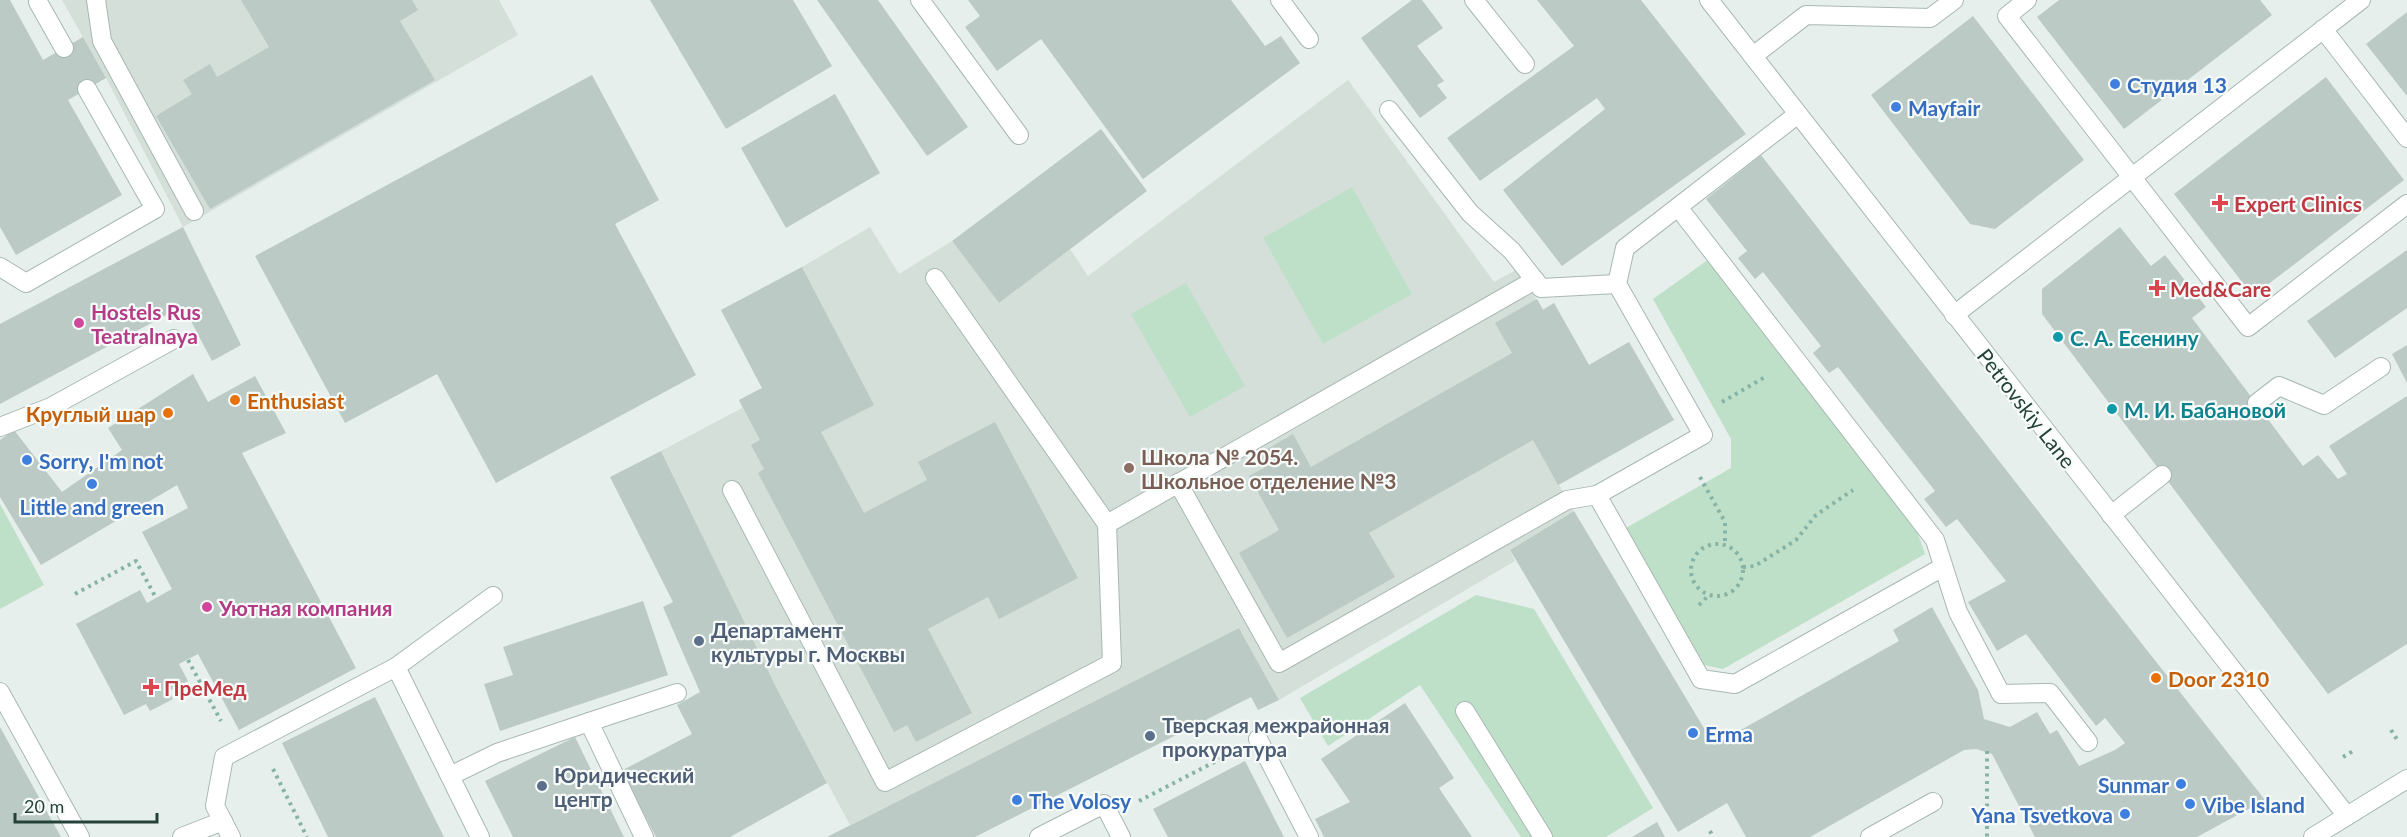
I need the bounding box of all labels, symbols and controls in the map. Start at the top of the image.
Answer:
place label: Студия 13 [2127,72,2227,97]
marker: Студия 13 [2108,77,2122,91]
place label: Mayfair [1908,95,1980,120]
marker: Mayfair [1889,100,1903,114]
place label: Expert Clinics [2234,191,2362,216]
marker: Expert Clinics [2211,194,2229,212]
place label: Med&Care [2170,276,2271,301]
marker: Med&Care [2148,279,2166,297]
place label: Hostels Rus Teatralnaya [91,299,201,348]
marker: Hostels Rus Teatralnaya [72,316,86,330]
place label: С. А. Есенину [2070,325,2200,350]
marker: С. А. Есенину [2051,330,2065,344]
street label: Petrovskiy Lane [1973,343,2081,473]
place label: Enthusiast [247,388,344,413]
marker: Enthusiast [228,393,242,407]
place label: М. И. Бабановой [2124,397,2286,422]
place label: Круглый шар [26,401,156,426]
marker: М. И. Бабановой [2105,402,2119,416]
marker: Круглый шар [161,406,175,420]
place label: Школа № 2054. Школьное отделение №3 [1141,444,1397,493]
place label: Sorry, I'm not [39,448,164,473]
marker: Sorry, I'm not [20,453,34,467]
marker: Школа № 2054. Школьное отделение №3 [1122,461,1136,475]
marker: Little and green [85,477,99,491]
place label: Little and green [20,494,164,519]
place label: Уютная компания [218,595,392,620]
marker: Уютная компания [200,600,214,614]
place label: Департамент культуры г. Москвы [711,617,905,666]
marker: Департамент культуры г. Москвы [692,634,706,648]
place label: Door 2310 [2168,666,2269,691]
marker: Door 2310 [2149,671,2163,685]
place label: ПреМед [164,675,247,700]
marker: ПреМед [142,678,160,696]
place label: Тверская межрайонная прокуратура [1162,712,1390,761]
place label: Erma [1705,721,1753,746]
marker: Erma [1686,726,1700,740]
marker: Тверская межрайонная прокуратура [1143,729,1157,743]
place label: Юридический центр [554,762,694,811]
place label: Sunmar [2098,772,2169,797]
marker: Sunmar [2174,777,2188,791]
marker: Юридический центр [535,779,549,793]
scale bar [15,786,158,824]
place label: The Volosy [1029,788,1132,813]
place label: Vibe Island [2201,792,2305,817]
marker: The Volosy [1010,793,1024,807]
text: 20 m [24,795,64,817]
marker: Vibe Island [2183,797,2197,811]
place label: Yana Tsvetkova [1970,802,2113,827]
marker: Yana Tsvetkova [2118,807,2132,821]

